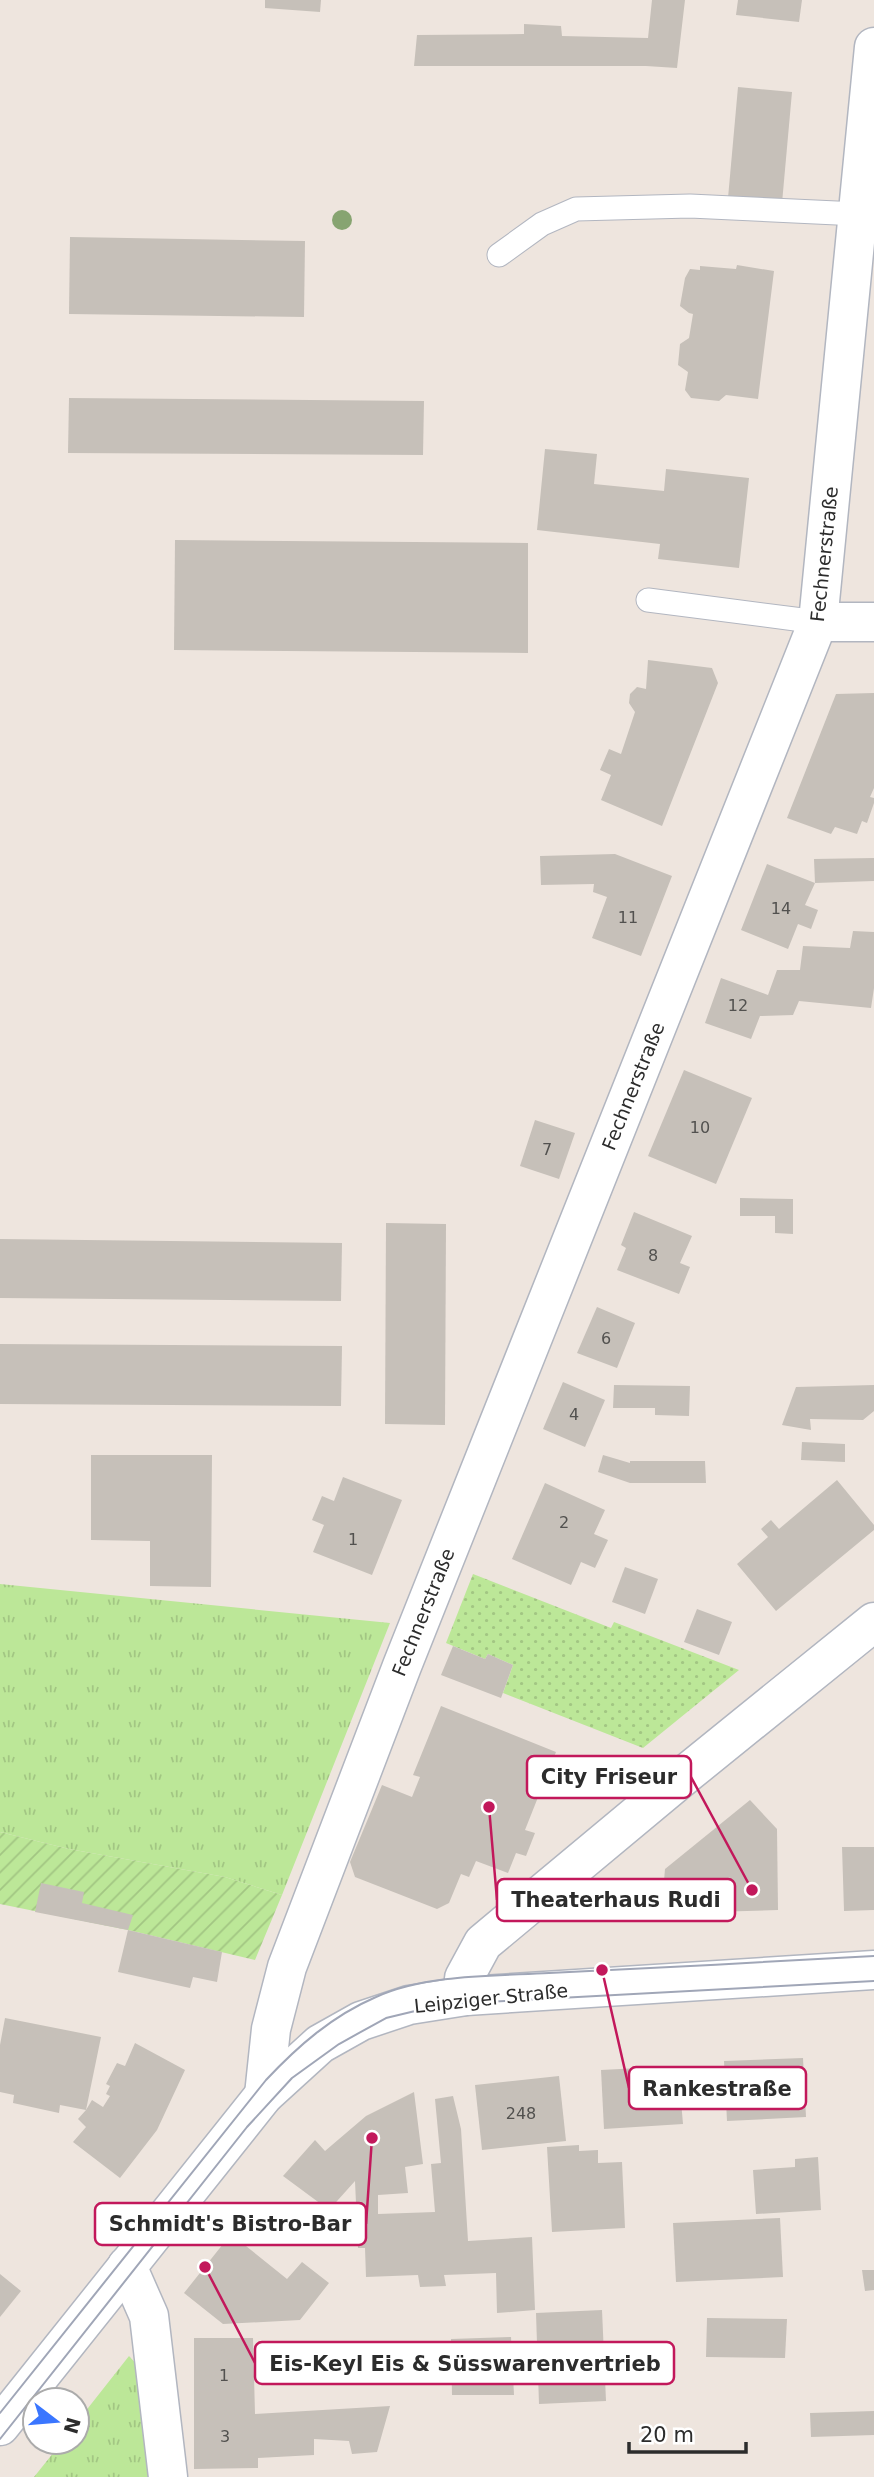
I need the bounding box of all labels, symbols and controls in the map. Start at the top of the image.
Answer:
street label: Fechnerstraße [806,485,842,623]
house number: 14 [771,899,791,918]
house number: 11 [618,908,638,927]
house number: 12 [728,996,748,1015]
street label: Fechnerstraße [597,1019,669,1153]
house number: 10 [690,1118,710,1137]
house number: 7 [542,1140,552,1159]
house number: 8 [648,1246,658,1265]
house number: 6 [601,1329,611,1348]
house number: 4 [569,1405,579,1424]
house number: 2 [559,1513,569,1532]
house number: 1 [348,1530,358,1549]
street label: Fechnerstraße [387,1545,459,1679]
callout: City Friseur [527,1756,691,1798]
text: City Friseur [541,1765,678,1789]
callout: Theaterhaus Rudi [497,1879,735,1921]
text: Theaterhaus Rudi [511,1888,721,1912]
street label: Leipziger Straße [413,1979,569,2017]
callout: Rankestraße [629,2067,806,2109]
text: Rankestraße [642,2077,792,2101]
house number: 248 [506,2104,536,2123]
callout: Schmidt's Bistro-Bar [95,2203,366,2245]
text: Schmidt's Bistro-Bar [109,2212,352,2236]
callout: Eis-Keyl Eis & Süsswarenvertrieb [255,2342,674,2384]
text: Eis-Keyl Eis & Süsswarenvertrieb [269,2352,661,2376]
house number: 1 [219,2366,229,2385]
north arrow [21,2386,91,2456]
scale bar [629,2410,746,2454]
text: N [60,2415,85,2436]
text: 20 m [640,2423,694,2447]
house number: 3 [220,2427,230,2446]

